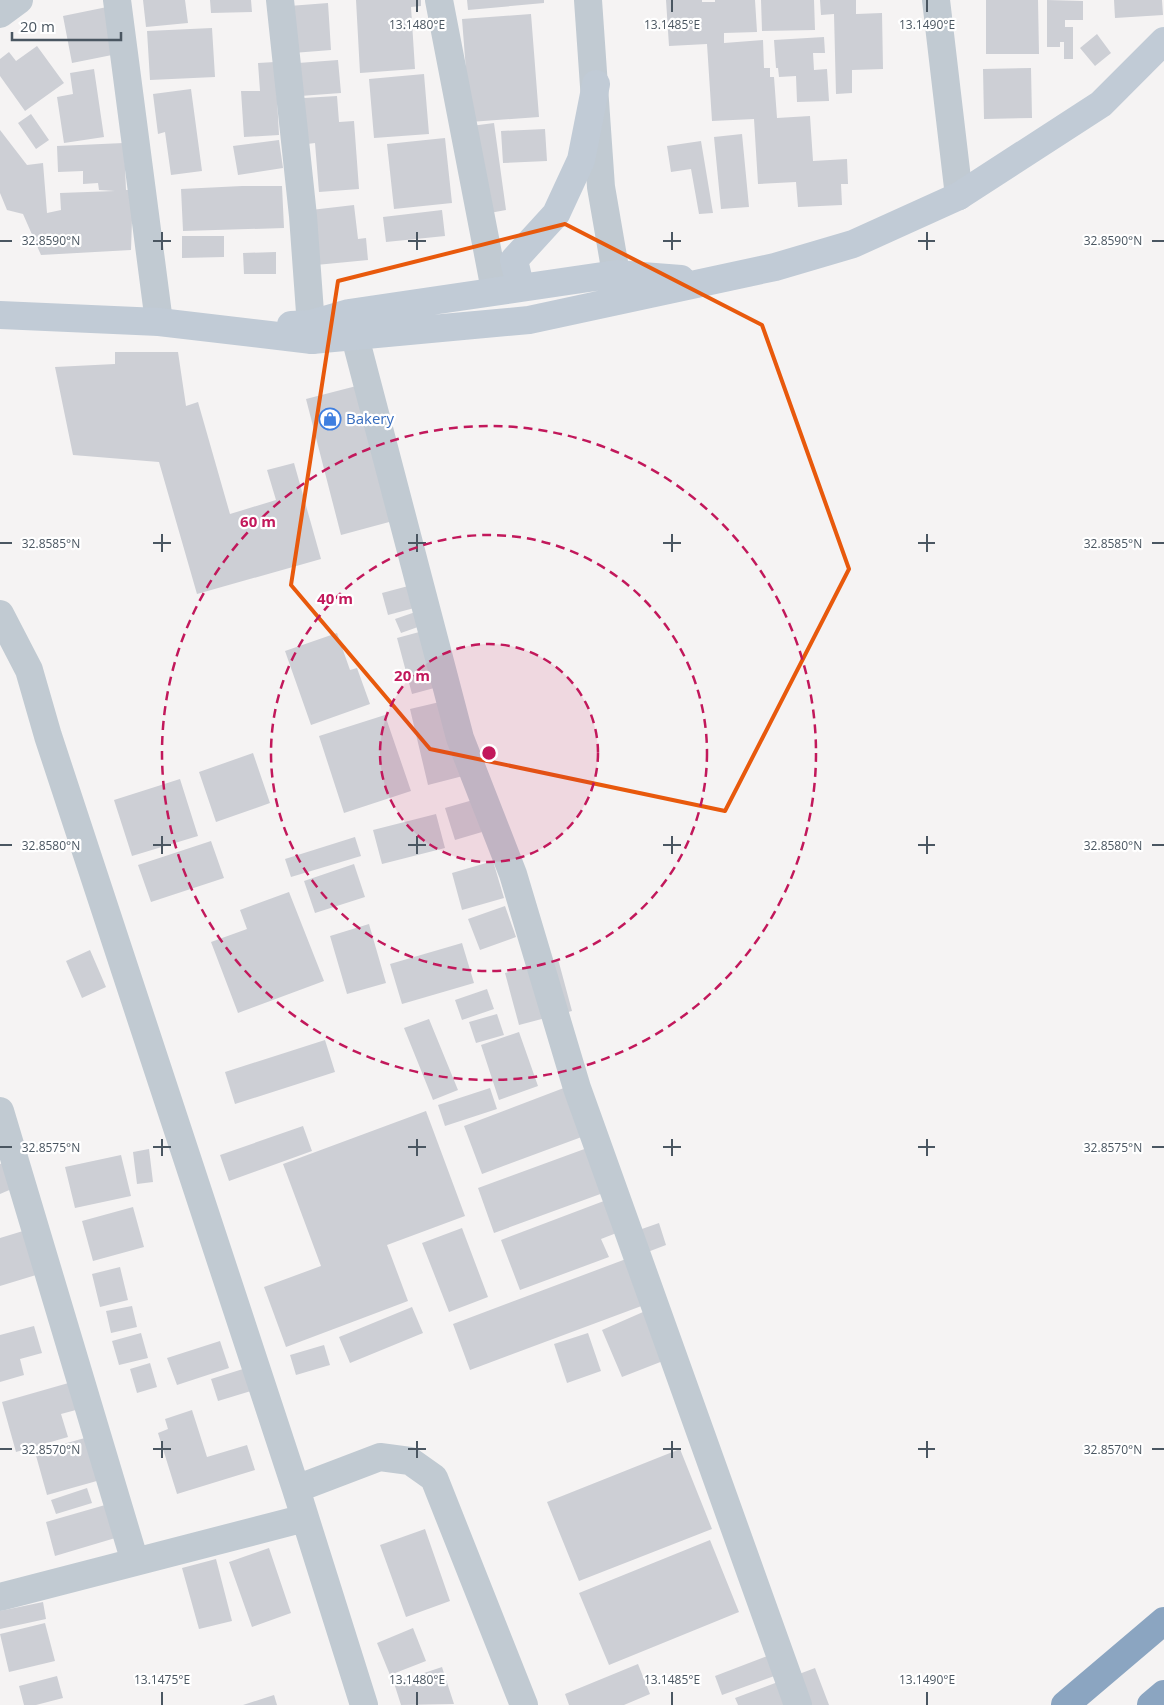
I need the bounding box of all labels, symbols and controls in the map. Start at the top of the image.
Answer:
scale bar [12,10,121,42]
text: 20 m [20,16,55,36]
text: 13.1480°E [389,16,445,33]
text: 13.1485°E [644,16,700,33]
text: 13.1490°E [899,16,955,33]
text: 32.8590°N [22,232,80,249]
text: 32.8590°N [1084,232,1142,249]
shop icon: Bakery [318,407,342,431]
place label: Bakery [346,408,394,428]
text: 60 m [240,511,276,531]
text: 32.8585°N [22,535,80,552]
text: 32.8585°N [1084,535,1142,552]
text: 40 m [317,588,353,608]
text: 20 m [394,665,430,685]
centre of rings [480,744,498,762]
text: 32.8580°N [22,837,80,854]
text: 32.8580°N [1084,837,1142,854]
text: 32.8575°N [22,1139,80,1156]
text: 32.8575°N [1084,1139,1142,1156]
text: 32.8570°N [22,1441,80,1458]
text: 32.8570°N [1084,1441,1142,1458]
text: 13.1475°E [134,1671,190,1688]
text: 13.1480°E [389,1671,445,1688]
text: 13.1485°E [644,1671,700,1688]
text: 13.1490°E [899,1671,955,1688]

